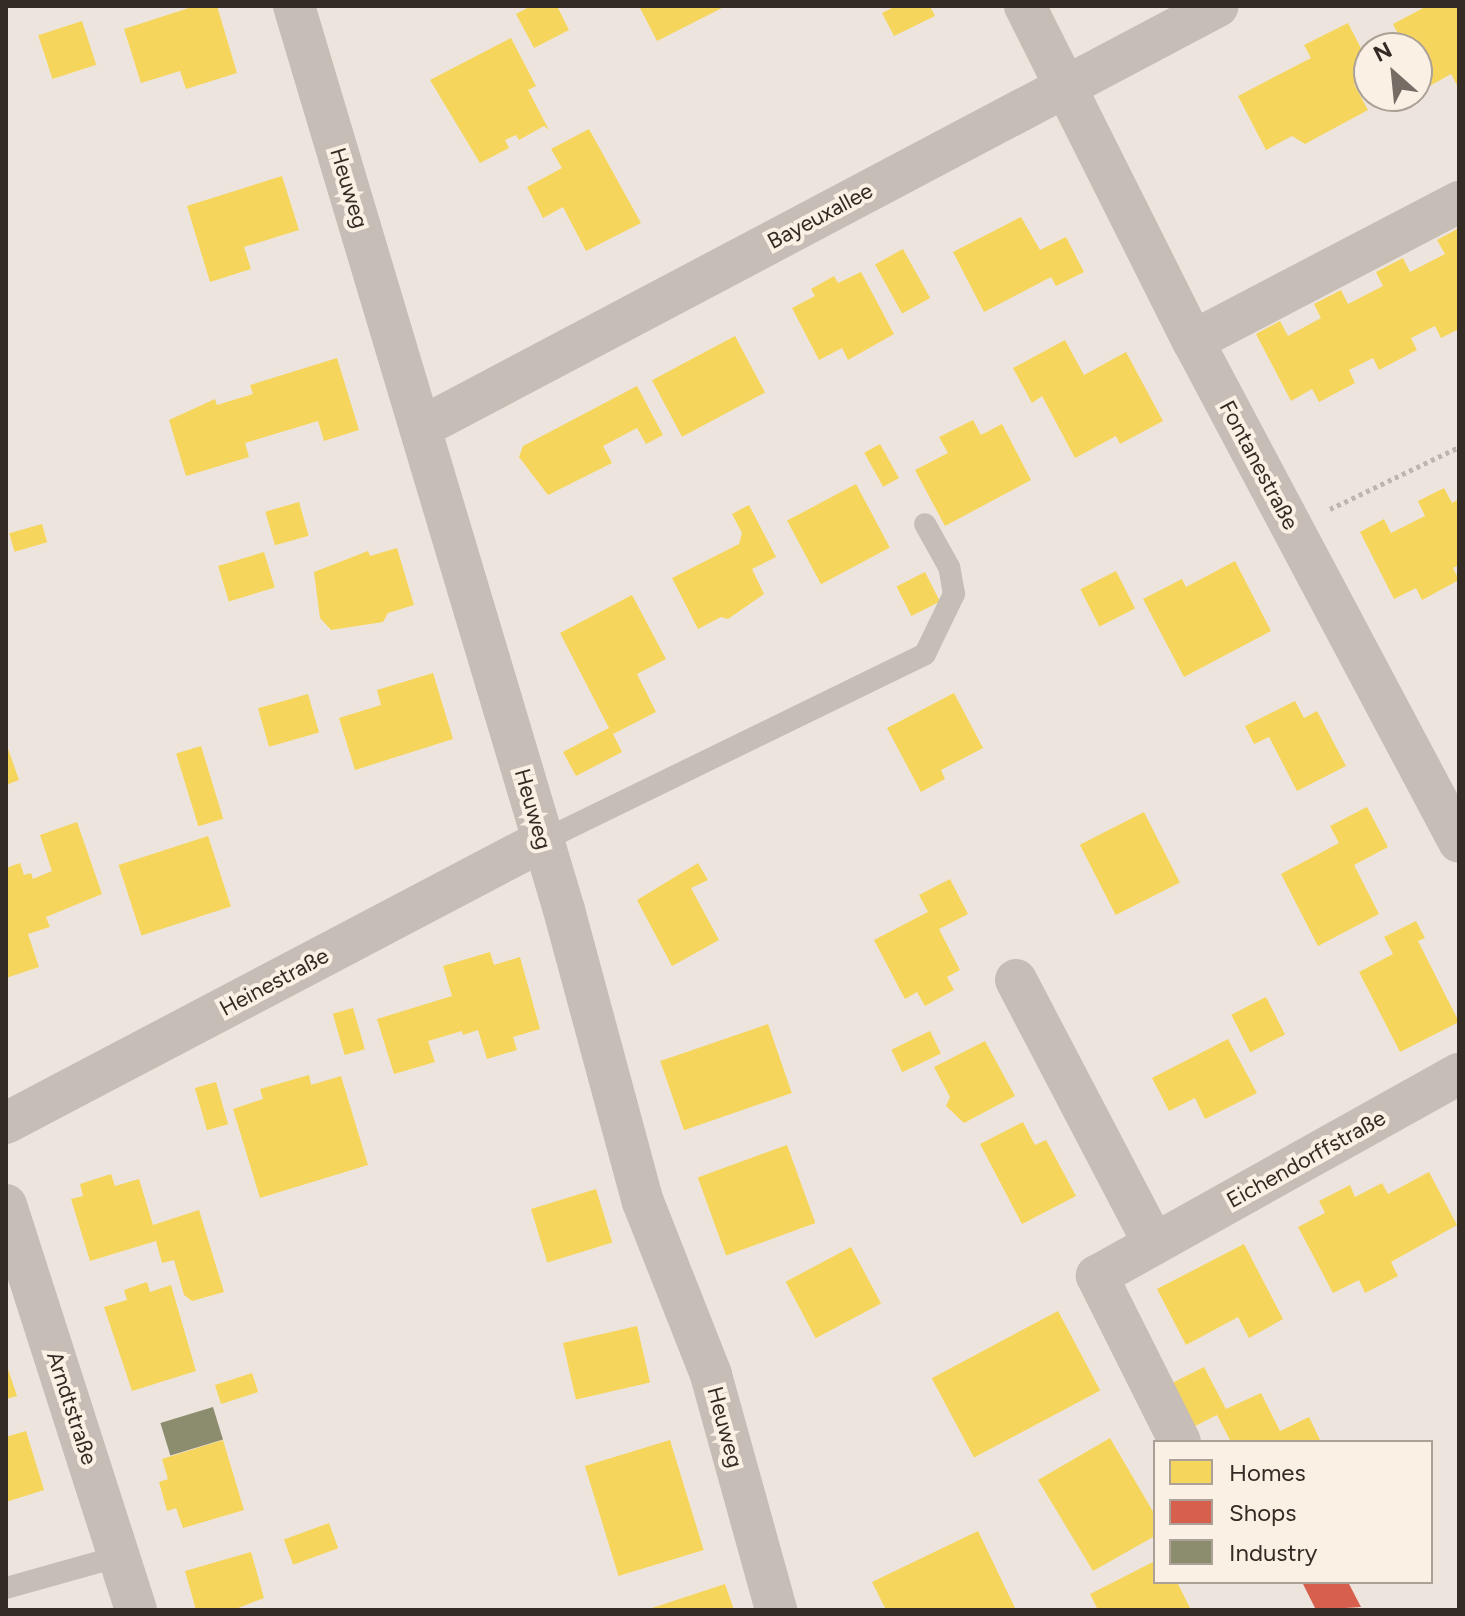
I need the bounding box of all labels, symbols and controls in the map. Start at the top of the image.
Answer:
north arrow [1353,32,1433,112]
text: N [1369,36,1396,68]
street label: Heuweg [324,145,374,231]
street label: Bayeuxallee [763,177,877,255]
street label: Fontanestraße [1214,396,1304,534]
street label: Heuweg [509,766,557,852]
street label: Heinestraße [215,942,333,1022]
street label: Eichendorffstraße [1222,1104,1390,1214]
street label: Arndtstraße [41,1348,103,1468]
street label: Heuweg [702,1384,748,1470]
legend [1153,1440,1433,1584]
text: Homes [1229,1458,1306,1487]
text: Shops [1229,1498,1296,1527]
text: Industry [1229,1538,1317,1567]

